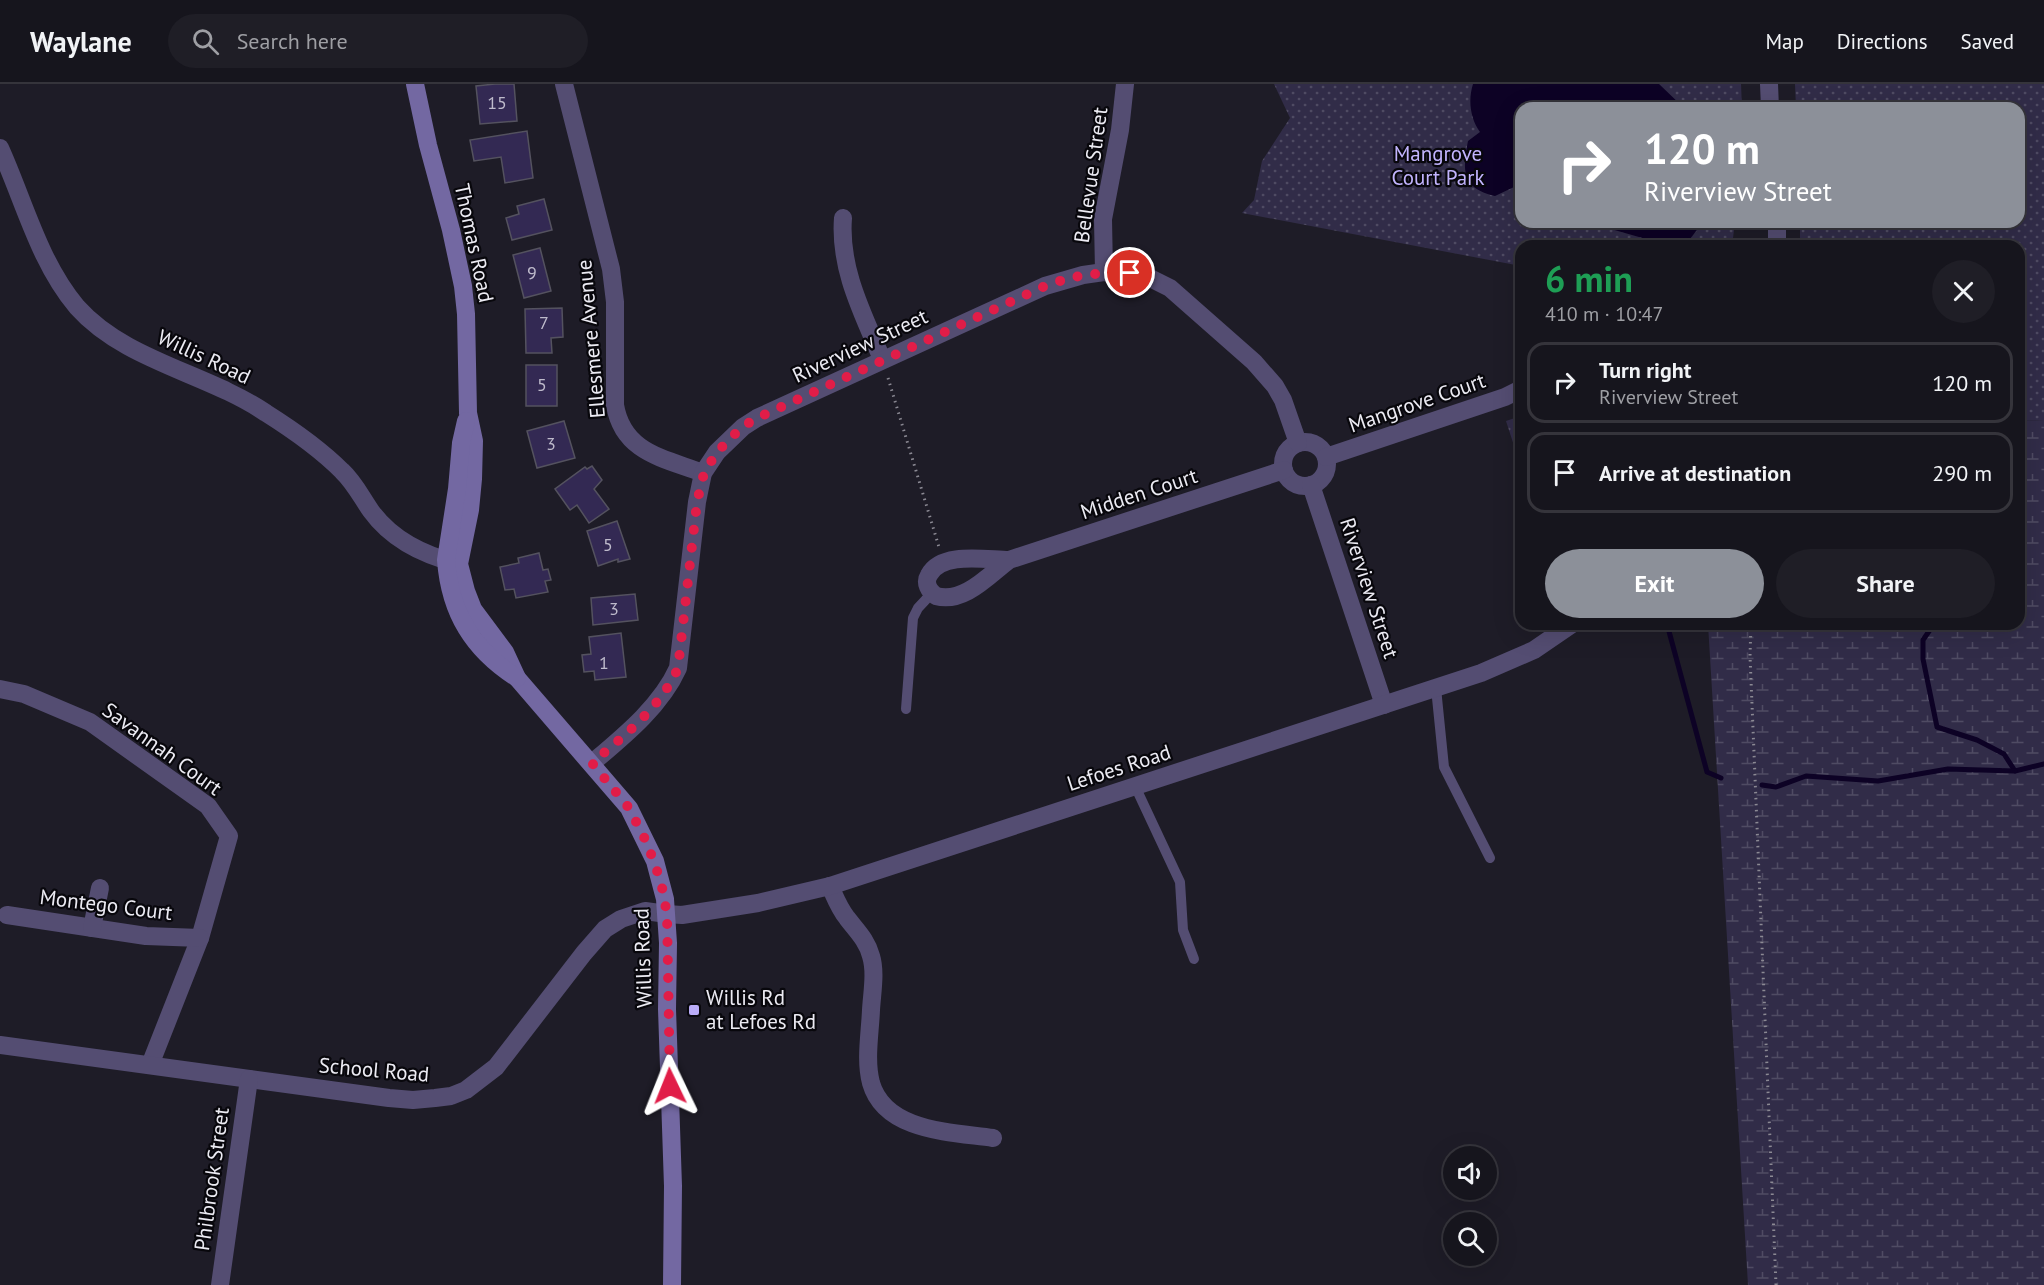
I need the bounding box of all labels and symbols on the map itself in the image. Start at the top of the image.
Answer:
house number: 15 [487,91,507,114]
street label: Bellevue Street [1068,105,1113,245]
park label: Mangrove Court Park [1392,140,1484,191]
street label: Thomas Road [449,181,500,305]
pin [1104,247,1155,298]
street label: Ellesmere Avenue [570,259,611,419]
house number: 9 [527,261,537,284]
street label: Riverview Street [788,302,932,389]
house number: 7 [539,311,549,334]
street label: Willis Road [153,323,255,390]
street label: Mangrove Court [1345,367,1489,439]
house number: 5 [537,373,547,396]
house number: 3 [546,432,556,455]
street label: Midden Court [1077,462,1201,525]
street label: Riverview Street [1334,514,1405,662]
house number: 5 [603,533,613,556]
house number: 3 [609,597,619,620]
house number: 1 [599,651,609,674]
street label: Savannah Court [97,696,227,801]
street label: Lefoes Road [1064,738,1174,797]
street label: Montego Court [38,883,174,926]
street label: Willis Road [627,908,658,1008]
place label: Willis Rd at Lefoes Rd [706,984,816,1035]
marker: Willis Rd at Lefoes Rd [687,1003,701,1017]
street label: School Road [318,1051,430,1088]
position arrow [638,1054,702,1118]
street label: Philbrook Street [188,1105,235,1252]

